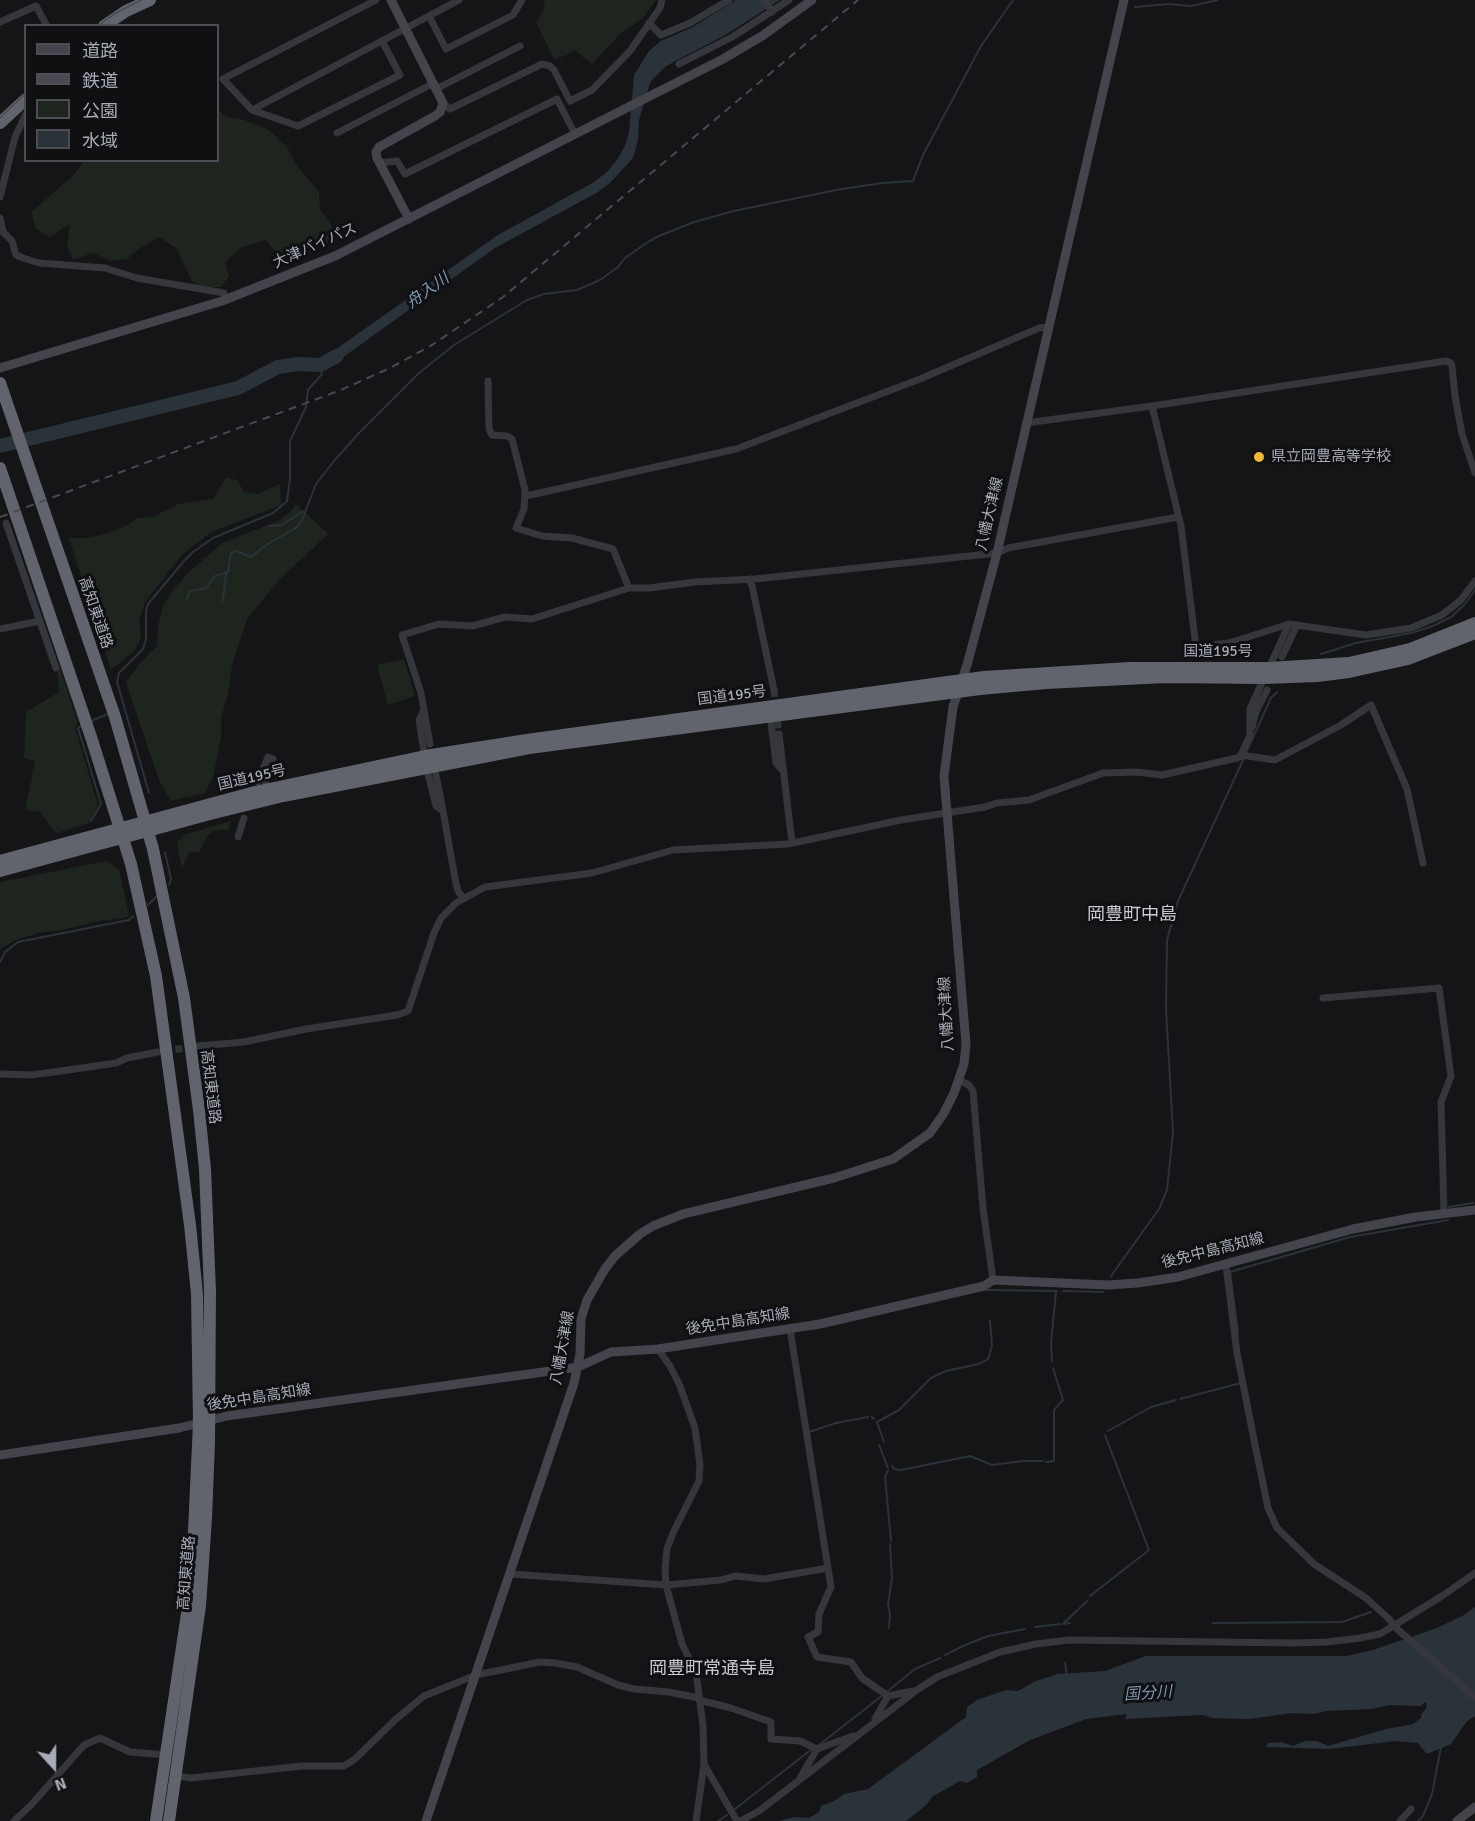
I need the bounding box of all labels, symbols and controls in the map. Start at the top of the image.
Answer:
legend [24,24,219,162]
text: 道路 [82,40,118,62]
text: 鉄道 [82,70,118,92]
text: 公園 [82,100,118,122]
text: 水域 [82,130,118,152]
street label: 大津バイパス [270,219,360,273]
water label: 舟入川 [403,269,453,313]
place label: 県立岡豊高等学校 [1271,448,1391,466]
marker: 県立岡豊高等学校 [1252,450,1266,464]
street label: 八幡大津線 [973,475,1007,553]
street label: 高知東道路 [74,575,116,651]
street label: 国道195号 [1183,643,1253,661]
street label: 国道195号 [697,683,767,709]
street label: 国道195号 [216,761,288,795]
district label: 岡豊町中島 [1087,904,1177,926]
street label: 八幡大津線 [936,976,958,1052]
street label: 高知東道路 [196,1049,224,1125]
street label: 後免中島高知線 [1160,1230,1266,1272]
street label: 後免中島高知線 [685,1305,791,1339]
street label: 八幡大津線 [548,1310,578,1386]
street label: 後免中島高知線 [206,1381,312,1415]
street label: 高知東道路 [175,1535,199,1611]
district label: 岡豊町常通寺島 [649,1658,775,1680]
water label: 国分川 [1123,1683,1173,1705]
north arrow [24,1737,84,1797]
text: N [52,1772,69,1795]

